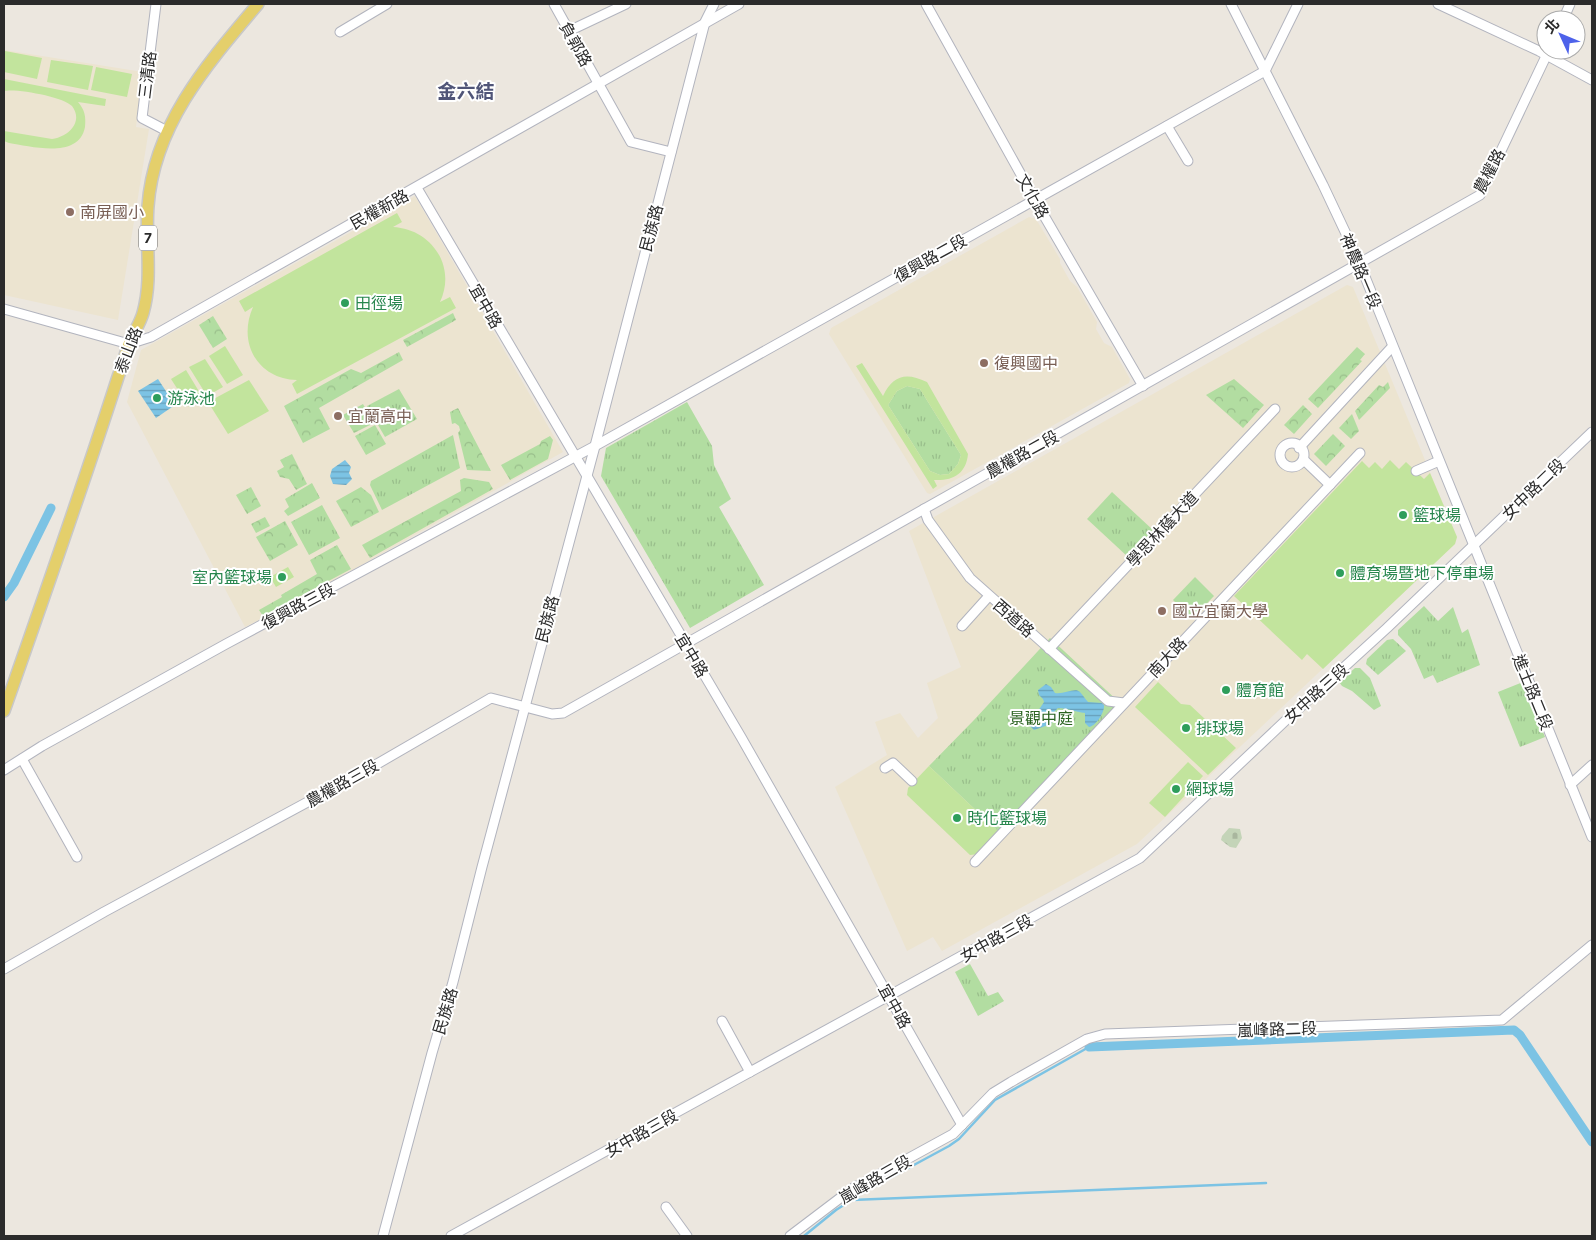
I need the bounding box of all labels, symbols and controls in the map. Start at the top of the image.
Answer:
north arrow [1536,10,1586,60]
text: 北 [1541,15,1563,37]
street label: 負郭路 [556,19,596,70]
street label: 三清路 [135,50,160,100]
district label: 金六結 [437,81,495,103]
street label: 農權路 [1470,146,1509,197]
street label: 文化路 [1013,171,1053,222]
street label: 民權新路 [347,186,412,233]
street label: 民族路 [636,202,667,254]
place label: 南屏國小 [80,203,144,222]
marker: 南屏國小 [64,206,76,218]
road number: 7 [139,226,157,250]
street label: 復興路二段 [891,231,970,286]
street label: 神農路一段 [1336,231,1385,312]
street label: 宜中路 [465,281,506,332]
place label: 田徑場 [355,294,403,313]
marker: 田徑場 [339,297,351,309]
street label: 泰山路 [111,324,146,376]
place label: 復興國中 [994,354,1058,373]
marker: 復興國中 [978,357,990,369]
place label: 游泳池 [167,389,215,408]
marker: 游泳池 [151,392,163,404]
place label: 宜蘭高中 [348,407,412,426]
marker: 宜蘭高中 [332,410,344,422]
street label: 農權路二段 [983,427,1062,482]
street label: 女中路二段 [1498,455,1569,524]
street label: 學思林蔭大道 [1123,488,1202,571]
place label: 籃球場 [1413,506,1461,525]
marker: 籃球場 [1397,509,1409,521]
place label: 體育場暨地下停車場 [1350,564,1494,583]
marker: 體育場暨地下停車場 [1334,567,1346,579]
place label: 室內籃球場 [192,568,272,587]
marker: 室內籃球場 [276,571,288,583]
street label: 復興路三段 [258,579,338,634]
street label: 民族路 [532,593,563,645]
street label: 西道路 [989,595,1038,641]
place label: 國立宜蘭大學 [1172,602,1268,621]
marker: 國立宜蘭大學 [1156,605,1168,617]
street label: 宜中路 [671,630,712,681]
street label: 南大路 [1144,633,1191,681]
street label: 進士路二段 [1509,652,1556,733]
street label: 女中路三段 [1280,660,1352,727]
place label: 體育館 [1236,681,1284,700]
marker: 體育館 [1220,684,1232,696]
park label: 景觀中庭 [1009,709,1073,728]
place label: 排球場 [1196,719,1244,738]
marker: 排球場 [1180,722,1192,734]
street label: 農權路三段 [303,756,382,811]
place label: 網球場 [1186,780,1234,799]
marker: 網球場 [1170,783,1182,795]
place label: 時化籃球場 [967,809,1047,828]
marker: 時化籃球場 [951,812,963,824]
street label: 女中路三段 [957,911,1036,966]
street label: 宜中路 [875,981,915,1032]
street label: 民族路 [429,985,462,1037]
street label: 嵐峰路二段 [1237,1019,1317,1040]
street label: 女中路三段 [602,1106,681,1161]
street label: 嵐峰路三段 [836,1151,915,1208]

